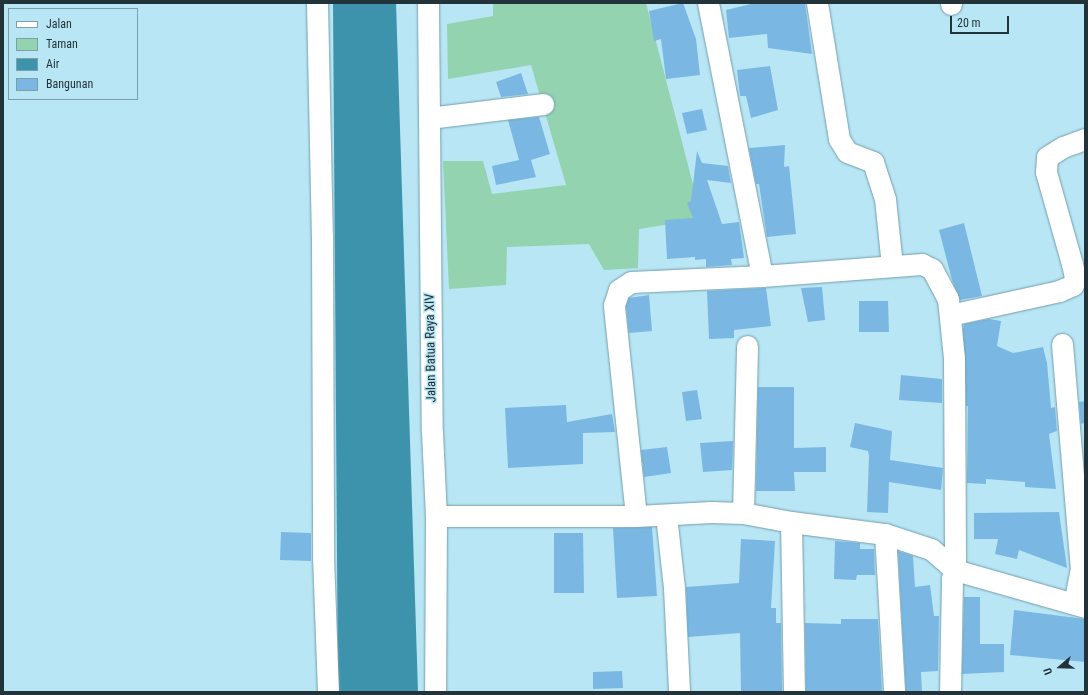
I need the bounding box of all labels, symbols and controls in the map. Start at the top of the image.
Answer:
legend [8,8,138,100]
scale bar [952,8,1011,34]
text: 20 m [957,16,981,30]
text: Jalan [46,17,72,31]
text: Taman [46,37,78,51]
text: Air [46,57,59,71]
text: Bangunan [46,77,93,91]
street label: Jalan Batua Raya XIV [422,293,440,403]
north arrow [1040,647,1080,687]
text: U [1041,666,1055,676]

